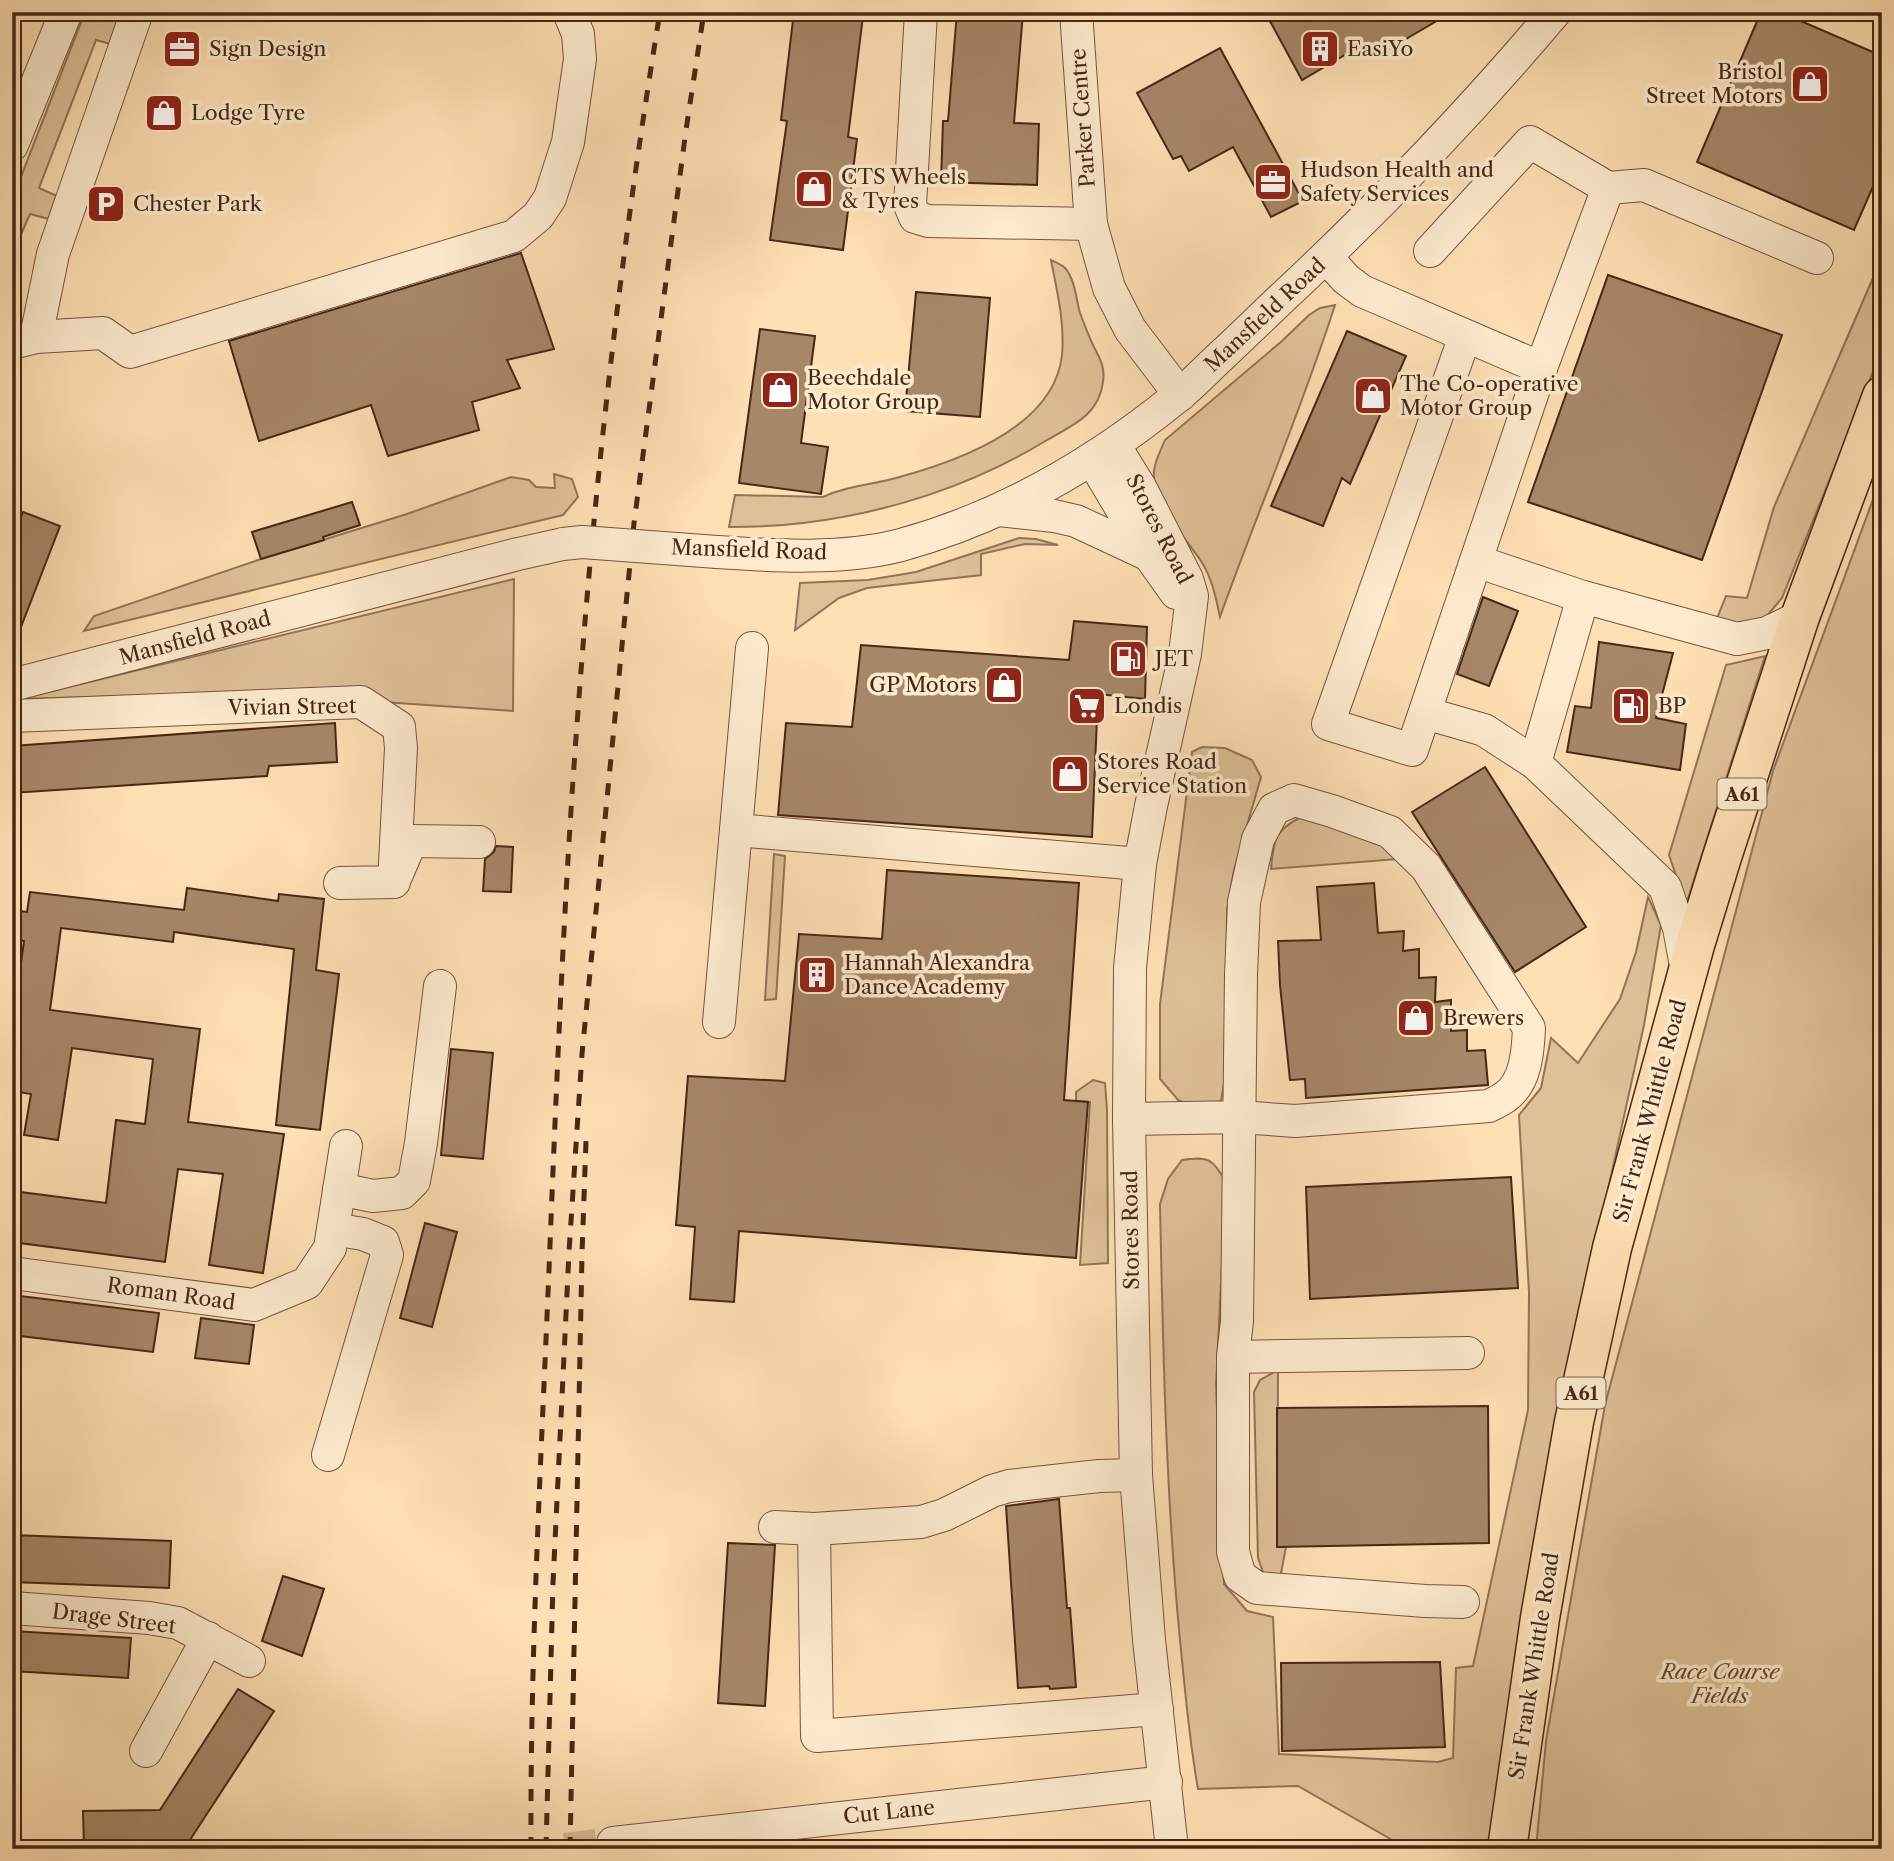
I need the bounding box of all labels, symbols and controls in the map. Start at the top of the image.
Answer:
office icon: Sign Design [161,28,203,70]
building icon: EasiYo [1299,28,1341,70]
place label: Sign Design [209,36,326,61]
place label: EasiYo [1347,36,1413,61]
street label: Parker Centre [1065,48,1100,188]
place label: Bristol Street Motors [1646,59,1783,108]
shop icon: Bristol Street Motors [1789,63,1831,105]
shop icon: Lodge Tyre [143,92,185,134]
place label: Lodge Tyre [191,100,305,125]
place label: Hudson Health and Safety Services [1300,157,1494,206]
office icon: Hudson Health and Safety Services [1252,161,1294,203]
place label: CTS Wheels & Tyres [841,164,966,213]
shop icon: CTS Wheels & Tyres [793,168,835,210]
parking icon: Chester Park [85,183,127,225]
place label: Chester Park [133,191,263,216]
street label: Mansfield Road [1199,252,1330,377]
place label: Beechdale Motor Group [807,365,939,414]
shop icon: Beechdale Motor Group [759,369,801,411]
place label: The Co-operative Motor Group [1400,371,1578,420]
shop icon: The Co-operative Motor Group [1352,375,1394,417]
street label: Stores Road [1121,470,1198,588]
street label: Mansfield Road [671,534,828,565]
street label: Mansfield Road [116,605,274,670]
fuel station icon: JET [1107,638,1149,680]
place label: JET [1152,646,1193,671]
shop icon: GP Motors [983,664,1025,706]
place label: GP Motors [869,672,977,697]
supermarket icon: Londis [1066,685,1108,727]
fuel station icon: BP [1610,685,1652,727]
street label: Vivian Street [227,693,357,720]
place label: Londis [1114,693,1182,718]
place label: BP [1658,693,1687,718]
place label: Stores Road Service Station [1097,749,1247,798]
shop icon: Stores Road Service Station [1049,753,1091,795]
road number: A61 [1718,778,1766,810]
place label: Hannah Alexandra Dance Academy [844,950,1031,999]
building icon: Hannah Alexandra Dance Academy [796,954,838,996]
shop icon: Brewers [1395,997,1437,1039]
street label: Sir Frank Whittle Road [1608,997,1691,1225]
place label: Brewers [1443,1005,1524,1030]
street label: Stores Road [1117,1170,1144,1290]
street label: Roman Road [105,1272,237,1315]
road number: A61 [1556,1378,1606,1408]
street label: Sir Frank Whittle Road [1503,1550,1564,1781]
street label: Drage Street [51,1598,178,1639]
park label: Race Course Fields [1659,1659,1780,1708]
street label: Cut Lane [842,1794,936,1829]

